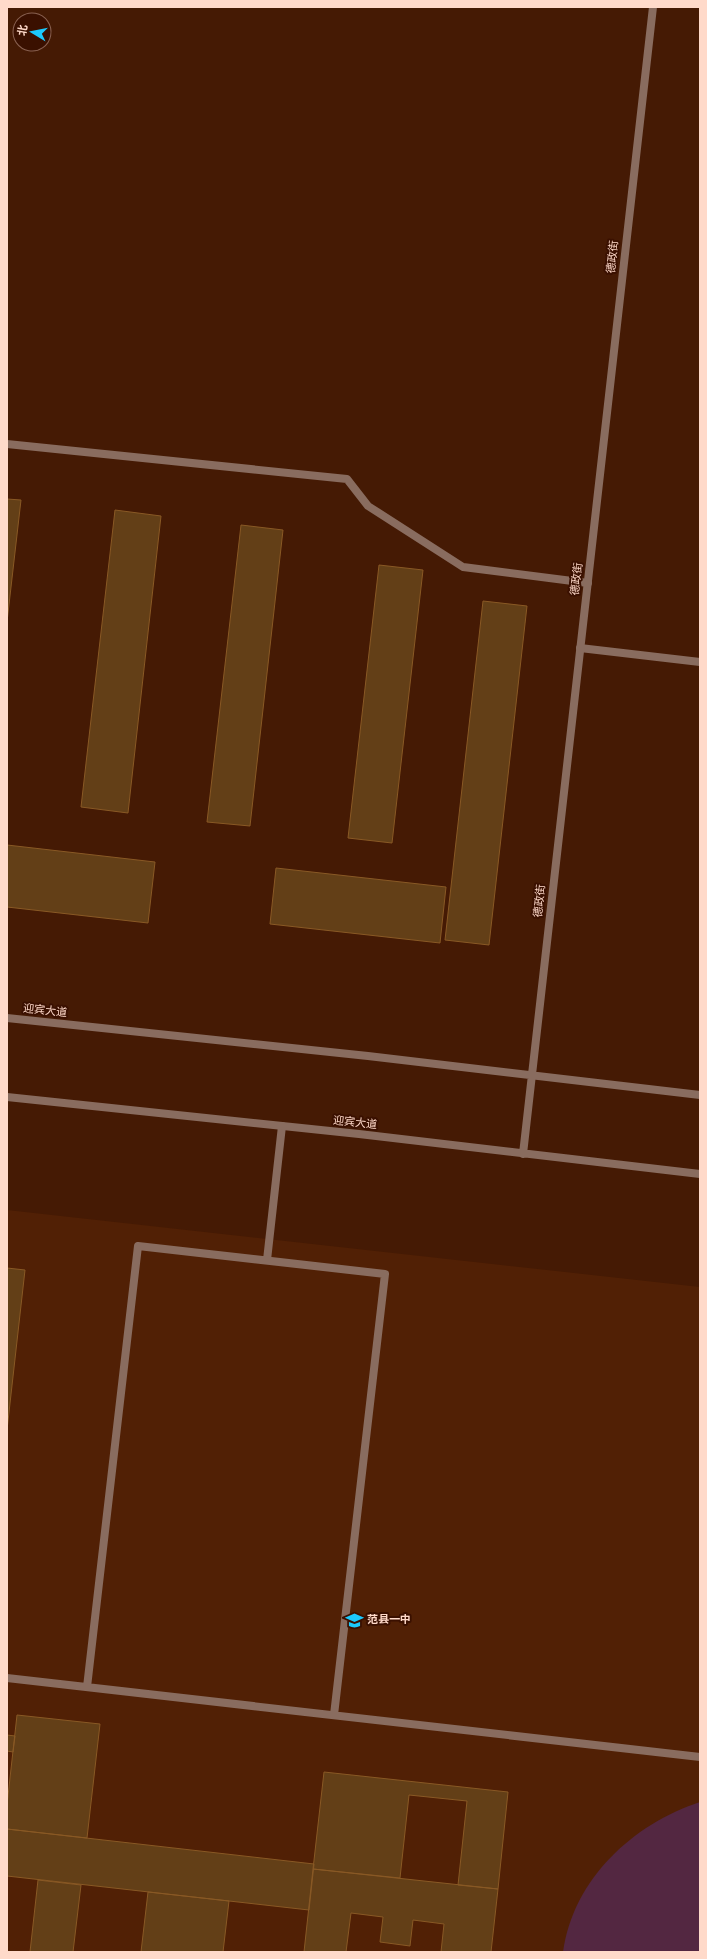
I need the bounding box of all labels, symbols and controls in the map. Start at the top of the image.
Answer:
north arrow [12,12,52,52]
text: 北 [15,24,31,37]
street label: 德政街 [604,240,622,274]
street label: 德政街 [568,562,586,596]
street label: 德政街 [531,884,549,918]
street label: 迎宾大道 [22,1002,68,1020]
street label: 迎宾大道 [332,1114,378,1132]
school or university icon: 范县一中 [344,1610,364,1630]
place label: 范县一中 [367,1613,411,1627]

